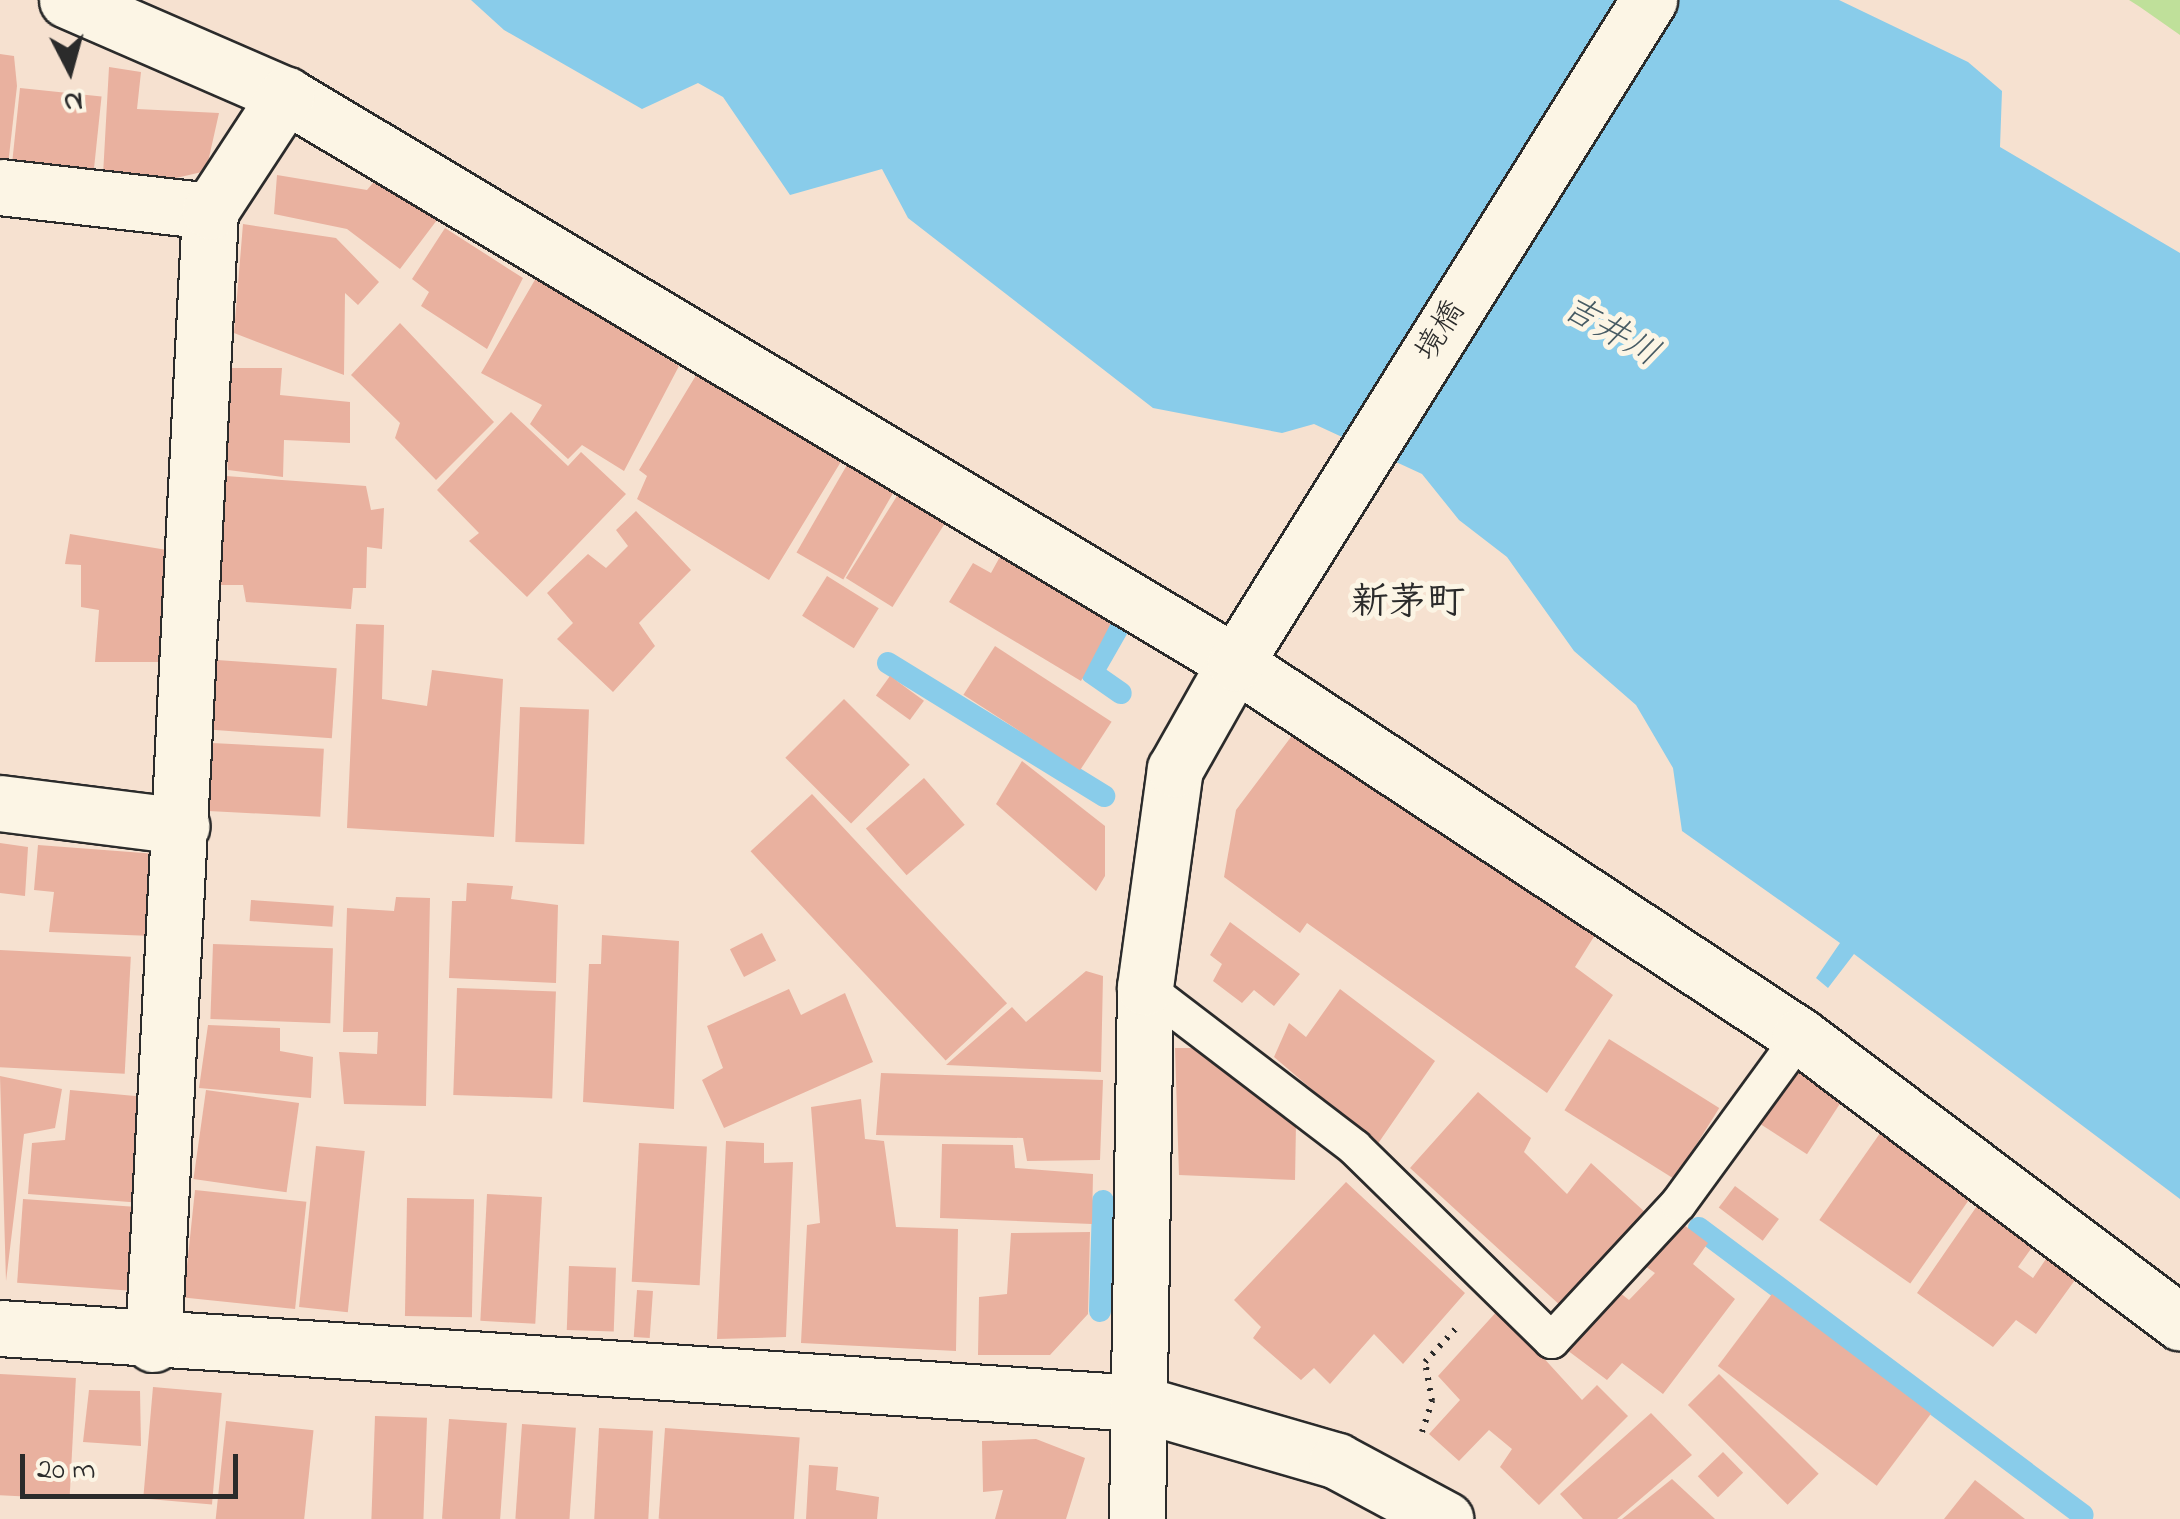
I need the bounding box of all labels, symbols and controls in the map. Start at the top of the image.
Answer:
north arrow [20,20,120,120]
text: N [62,79,85,122]
water label: 吉井川 [1554,289,1666,377]
street label: 境橋 [1409,295,1475,369]
district label: 新茅町 [1351,582,1465,628]
scale bar [25,1434,242,1496]
text: 20 m [37,1449,96,1493]

